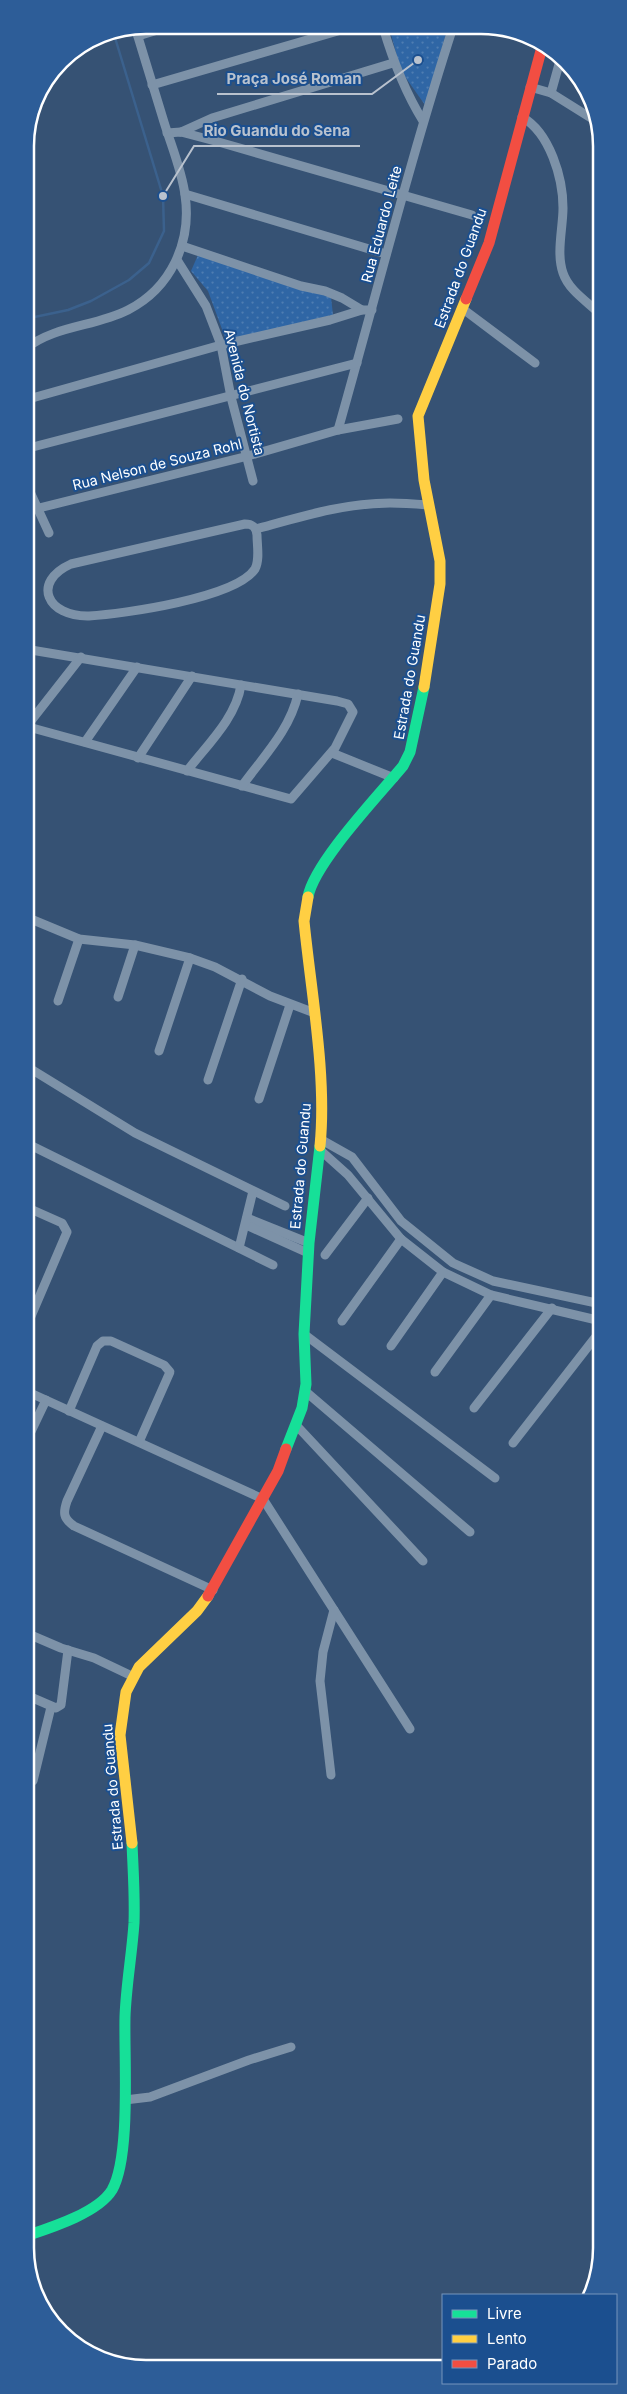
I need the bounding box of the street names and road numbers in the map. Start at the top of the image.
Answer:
street label: Rua Eduardo Leite [357,164,405,284]
street label: Estrada do Guandu [430,206,490,330]
street label: Avenida do Nortista [221,327,269,457]
street label: Rua Nelson de Souza Rohl [71,435,243,493]
street label: Estrada do Guandu [390,613,428,741]
street label: Estrada do Guandu [286,1102,314,1230]
street label: Estrada do Guandu [98,1723,126,1851]

